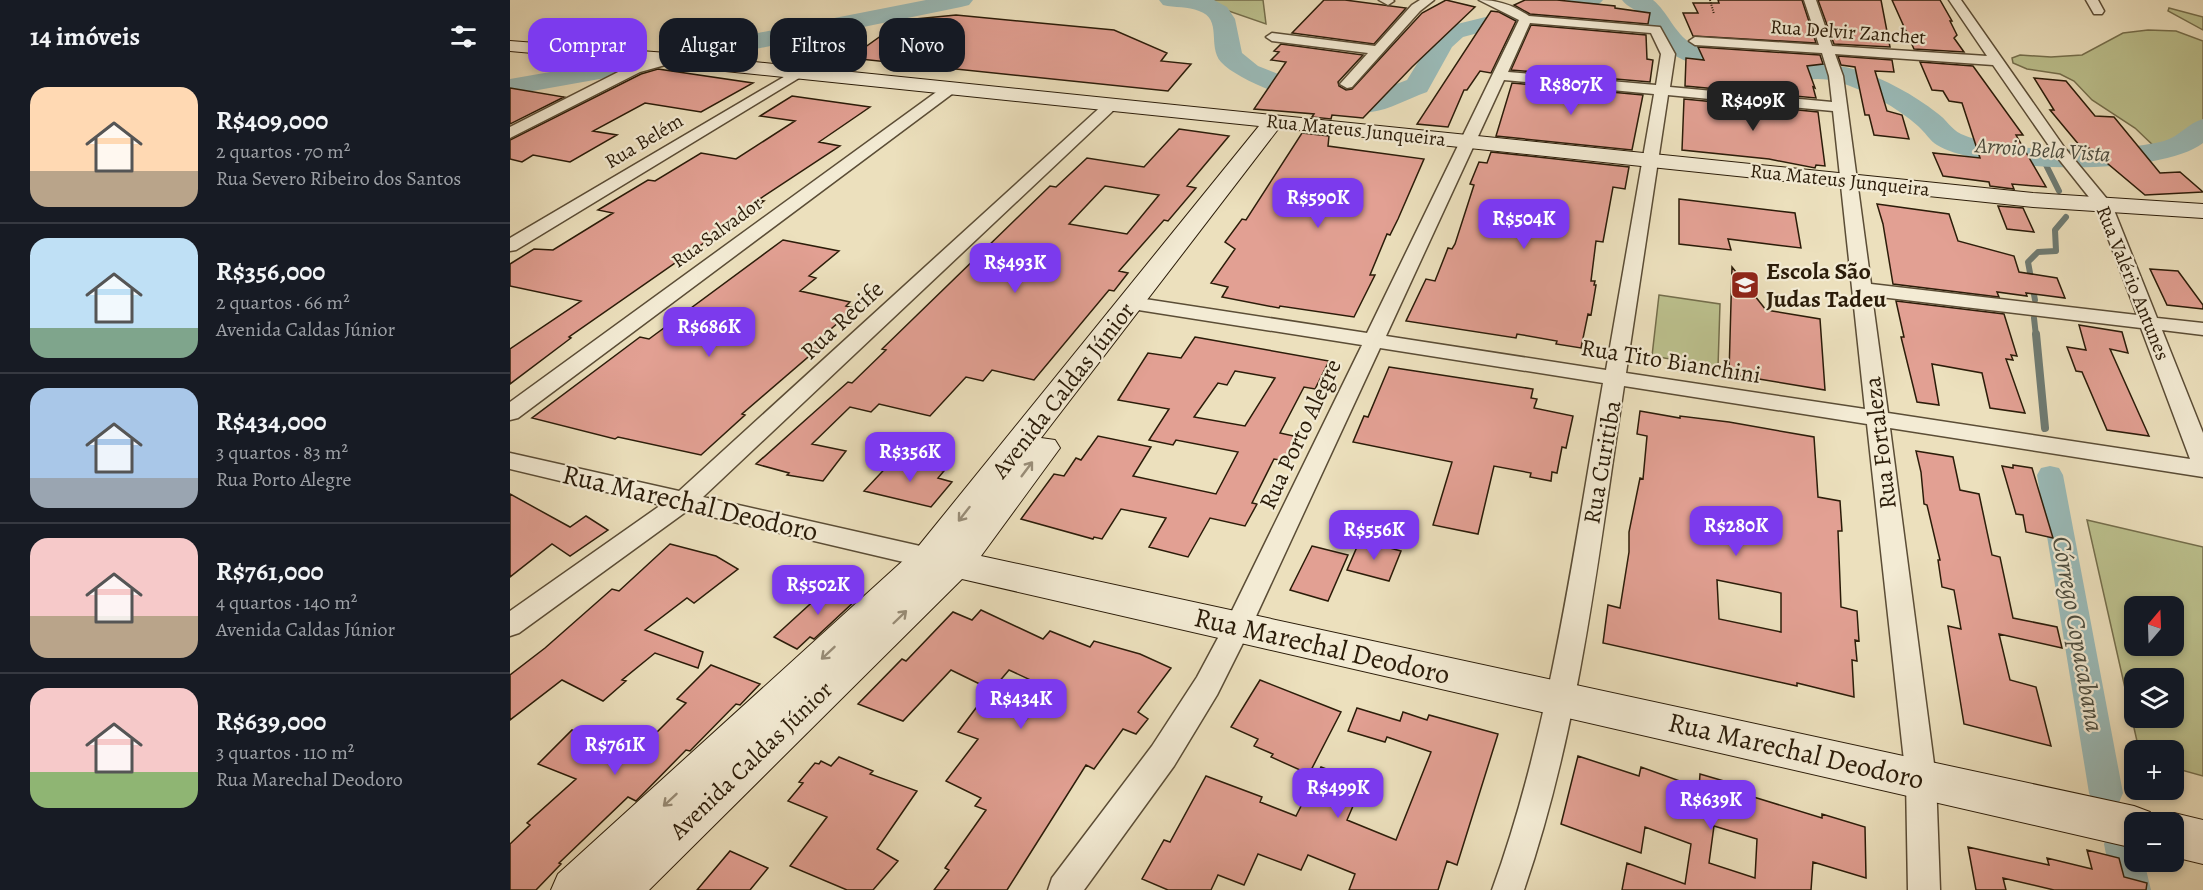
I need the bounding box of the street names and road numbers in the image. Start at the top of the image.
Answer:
street label: Rua Delvir Zanchet [1769,13,1927,51]
street label: Rua Belém [600,107,689,175]
street label: Rua Mateus Junqueira [1265,107,1448,153]
street label: Rua Mateus Junqueira [1749,157,1932,203]
street label: Rua Salvador [666,190,768,274]
street label: Rua Valério Antunes [2090,202,2176,364]
street label: Rua Recife [794,273,890,367]
street label: Avenida Caldas Júnior [984,295,1142,485]
street label: Rua Tito Bianchini [1579,331,1763,391]
street label: Rua Porto Alegre [1251,354,1349,514]
street label: Rua Fortaleza [1856,374,1904,511]
street label: Rua Curitiba [1575,397,1629,526]
street label: Rua Marechal Deodoro [558,455,822,551]
street label: Rua Marechal Deodoro [1190,598,1454,694]
street label: Avenida Caldas Júnior [662,674,839,847]
street label: Rua Marechal Deodoro [1664,703,1928,799]

